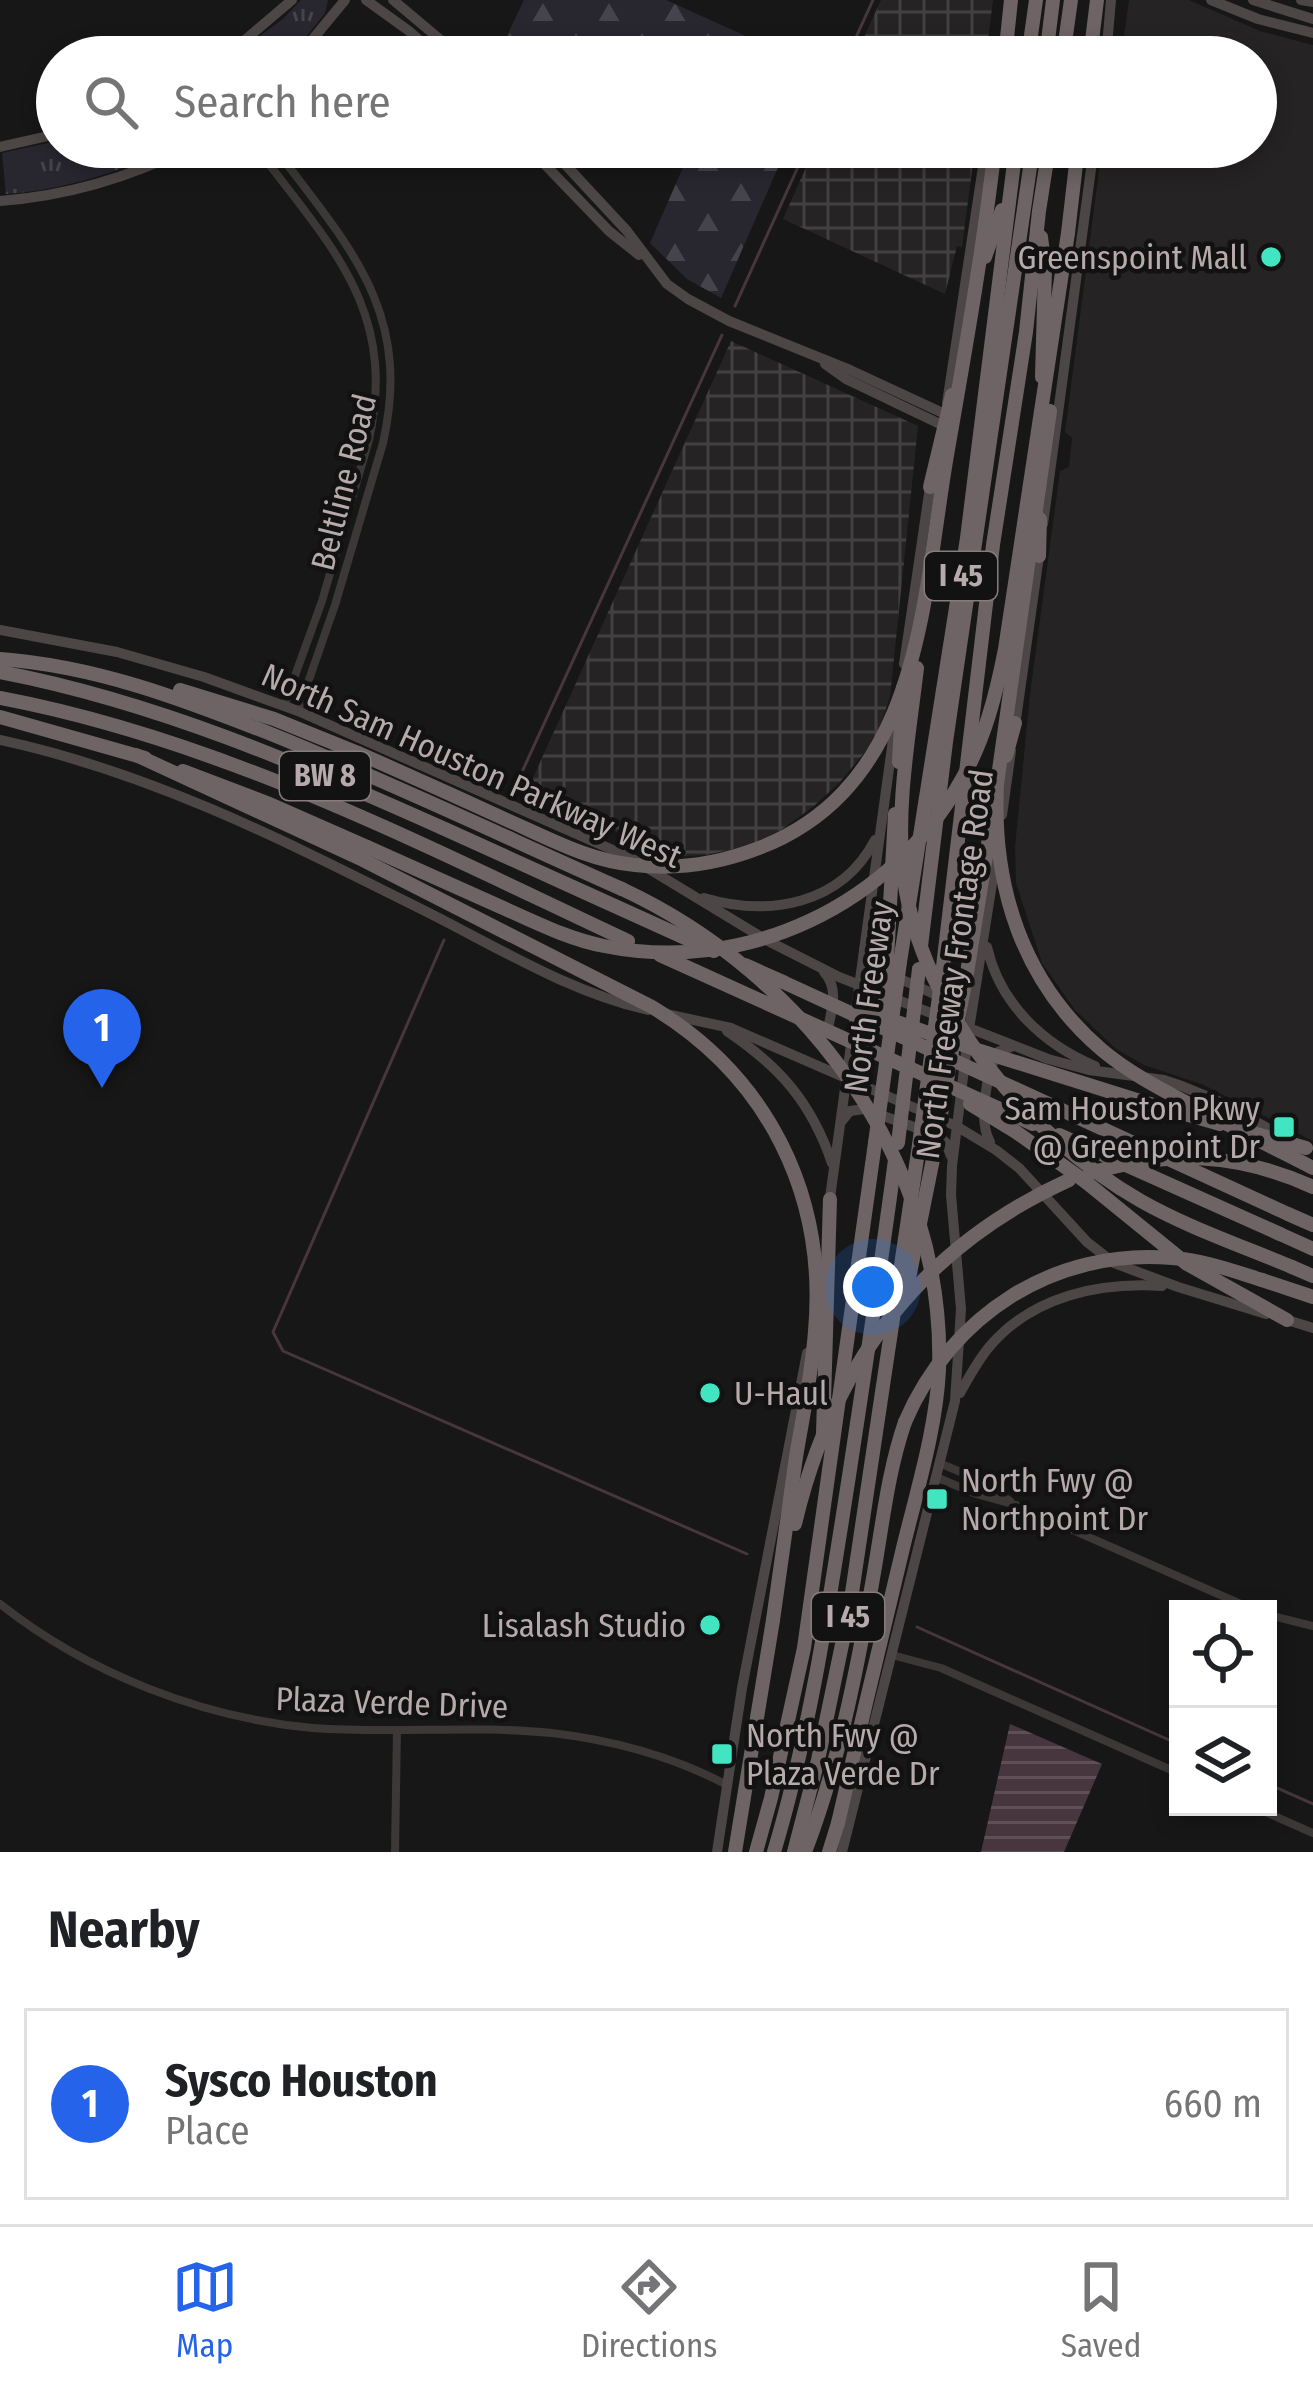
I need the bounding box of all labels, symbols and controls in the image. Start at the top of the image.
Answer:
search box [36,36,1277,168]
icon: search [78,69,144,135]
text: Search here [174,75,391,129]
place label: Greenspoint Mall [1018,238,1247,278]
marker: Greenspoint Mall [1258,244,1284,270]
street label: Beltline Road [303,390,385,575]
road number: I 45 [925,552,997,600]
street label: North Sam Houston Parkway West [255,655,688,877]
road number: BW 8 [280,752,370,800]
street label: North Freeway Frontage Road [908,767,1002,1162]
street label: North Freeway [836,899,902,1095]
pin: 1 [63,989,141,1088]
place label: Sam Houston Pkwy @ Greenpoint Dr [1005,1089,1260,1167]
marker: Sam Houston Pkwy @ Greenpoint Dr [1271,1114,1297,1140]
your location [843,1257,903,1317]
place label: U-Haul [734,1374,828,1414]
marker: U-Haul [697,1380,723,1406]
place label: North Fwy @ Northpoint Dr [961,1461,1148,1539]
marker: North Fwy @ Northpoint Dr [924,1486,950,1512]
road number: I 45 [812,1593,884,1641]
map controls [1169,1600,1277,1816]
button: locate [1169,1600,1277,1708]
place label: Lisalash Studio [482,1606,686,1646]
marker: Lisalash Studio [697,1612,723,1638]
street label: Plaza Verde Drive [275,1679,509,1727]
button: layers [1169,1708,1277,1816]
place label: North Fwy @ Plaza Verde Dr [746,1716,940,1794]
marker: North Fwy @ Plaza Verde Dr [709,1741,735,1767]
text: Nearby [48,1899,200,1961]
text: Sysco Houston [165,2054,438,2108]
text: 1 [82,2081,98,2127]
text: 660 m [1164,2081,1262,2127]
text: Place [165,2108,249,2154]
tab: Map [172,2254,238,2366]
tab: Directions [581,2254,717,2366]
tab: Saved [1061,2254,1141,2366]

